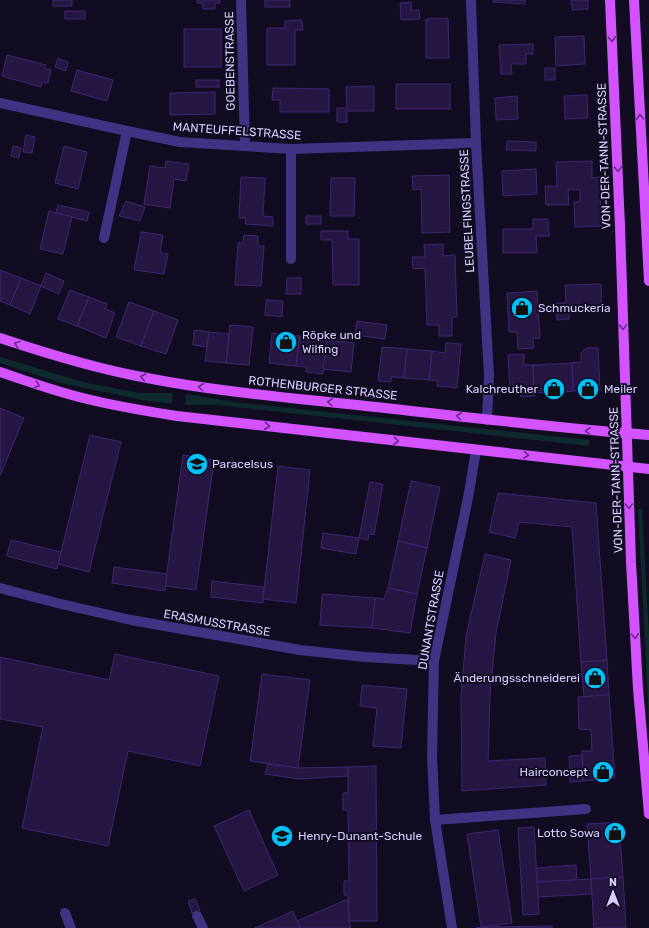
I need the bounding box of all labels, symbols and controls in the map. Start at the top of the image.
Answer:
street label: GOEBENSTRASSE [222,11,238,111]
one-way arrow [608,36,617,42]
street label: VON-DER-TANN-STRASSE [594,83,614,229]
one-way arrow [636,114,645,120]
street label: MANTEUFFELSTRASSE [172,120,302,142]
street label: LEUBELFINGSTRASSE [457,149,477,273]
one-way arrow [614,166,622,172]
shop icon: Schmuckeria [509,295,535,321]
place label: Schmuckeria [538,301,611,315]
one-way arrow [619,324,627,330]
place label: Röpke und Wilfing [302,328,361,356]
shop icon: Röpke und Wilfing [273,329,299,355]
one-way arrow [14,340,21,349]
street label: ROTHENBURGER STRASSE [248,373,398,403]
one-way arrow [140,374,146,382]
shop icon: Kalchreuther [541,376,567,402]
shop icon: Meiler [575,376,601,402]
one-way arrow [33,380,40,388]
place label: Kalchreuther [466,382,538,396]
place label: Meiler [604,382,638,396]
one-way arrow [198,383,204,392]
one-way arrow [327,398,333,407]
street label: VON-DER-TANN-STRASSE [606,407,626,553]
one-way arrow [456,412,462,421]
one-way arrow [264,422,270,431]
one-way arrow [585,426,591,435]
one-way arrow [393,436,399,445]
school or university icon: Paracelsus [184,451,210,477]
one-way arrow [523,451,529,460]
place label: Paracelsus [212,457,273,471]
one-way arrow [625,503,633,509]
street label: DUNANTSTRASSE [415,569,447,671]
street label: ERASMUSSTRASSE [162,607,272,639]
one-way arrow [631,633,639,639]
shop icon: Änderungsschneiderei [582,665,608,691]
place label: Änderungsschneiderei [454,671,580,685]
shop icon: Hairconcept [590,759,616,785]
place label: Hairconcept [520,765,588,779]
shop icon: Lotto Sowa [602,820,628,846]
school or university icon: Henry-Dunant-Schule [269,823,295,849]
place label: Lotto Sowa [537,826,600,840]
place label: Henry-Dunant-Schule [298,829,422,843]
north arrow [593,872,633,912]
text: N [609,876,617,889]

